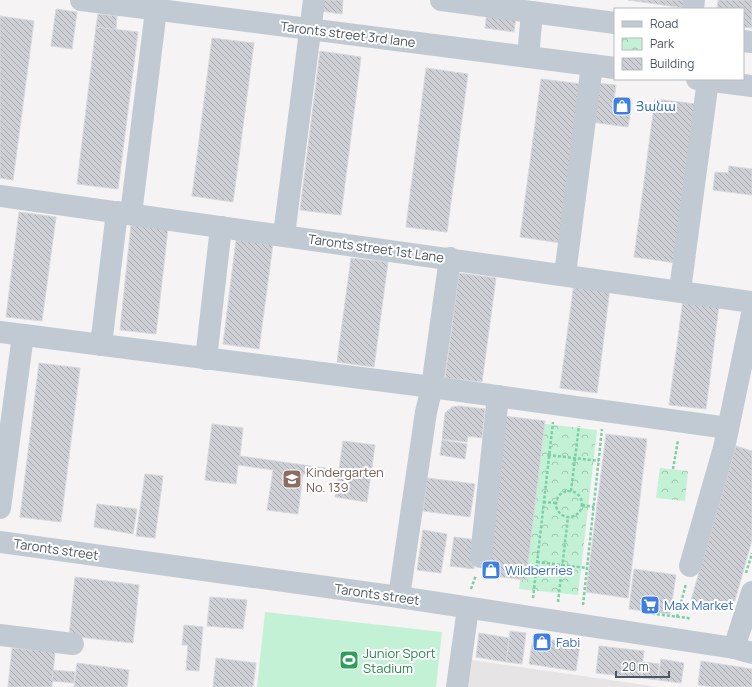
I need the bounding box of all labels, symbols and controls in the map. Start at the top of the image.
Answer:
legend [614,8,744,80]
text: Road [650,15,678,32]
street label: Taronts street 3rd lane [279,17,417,51]
text: Park [650,35,675,52]
text: Building [650,55,694,72]
shop icon: Յանա [611,95,633,117]
place label: Յանա [636,97,676,115]
street label: Taronts street 1st Lane [307,230,446,267]
place label: Kindergarten No. 139 [306,463,384,496]
school or university icon: Kindergarten No. 139 [281,468,303,490]
street label: Taronts street [12,534,100,564]
shop icon: Wildberries [480,559,502,581]
place label: Wildberries [505,561,573,579]
street label: Taronts street [333,579,421,609]
supermarket icon: Max Market [639,594,661,616]
place label: Max Market [664,596,734,614]
shop icon: Fabi [531,631,553,653]
place label: Fabi [556,633,580,651]
place label: Junior Sport Stadium [363,644,436,677]
sports icon: Junior Sport Stadium [338,649,360,671]
scale bar [616,653,669,679]
text: 20 m [622,658,649,675]

